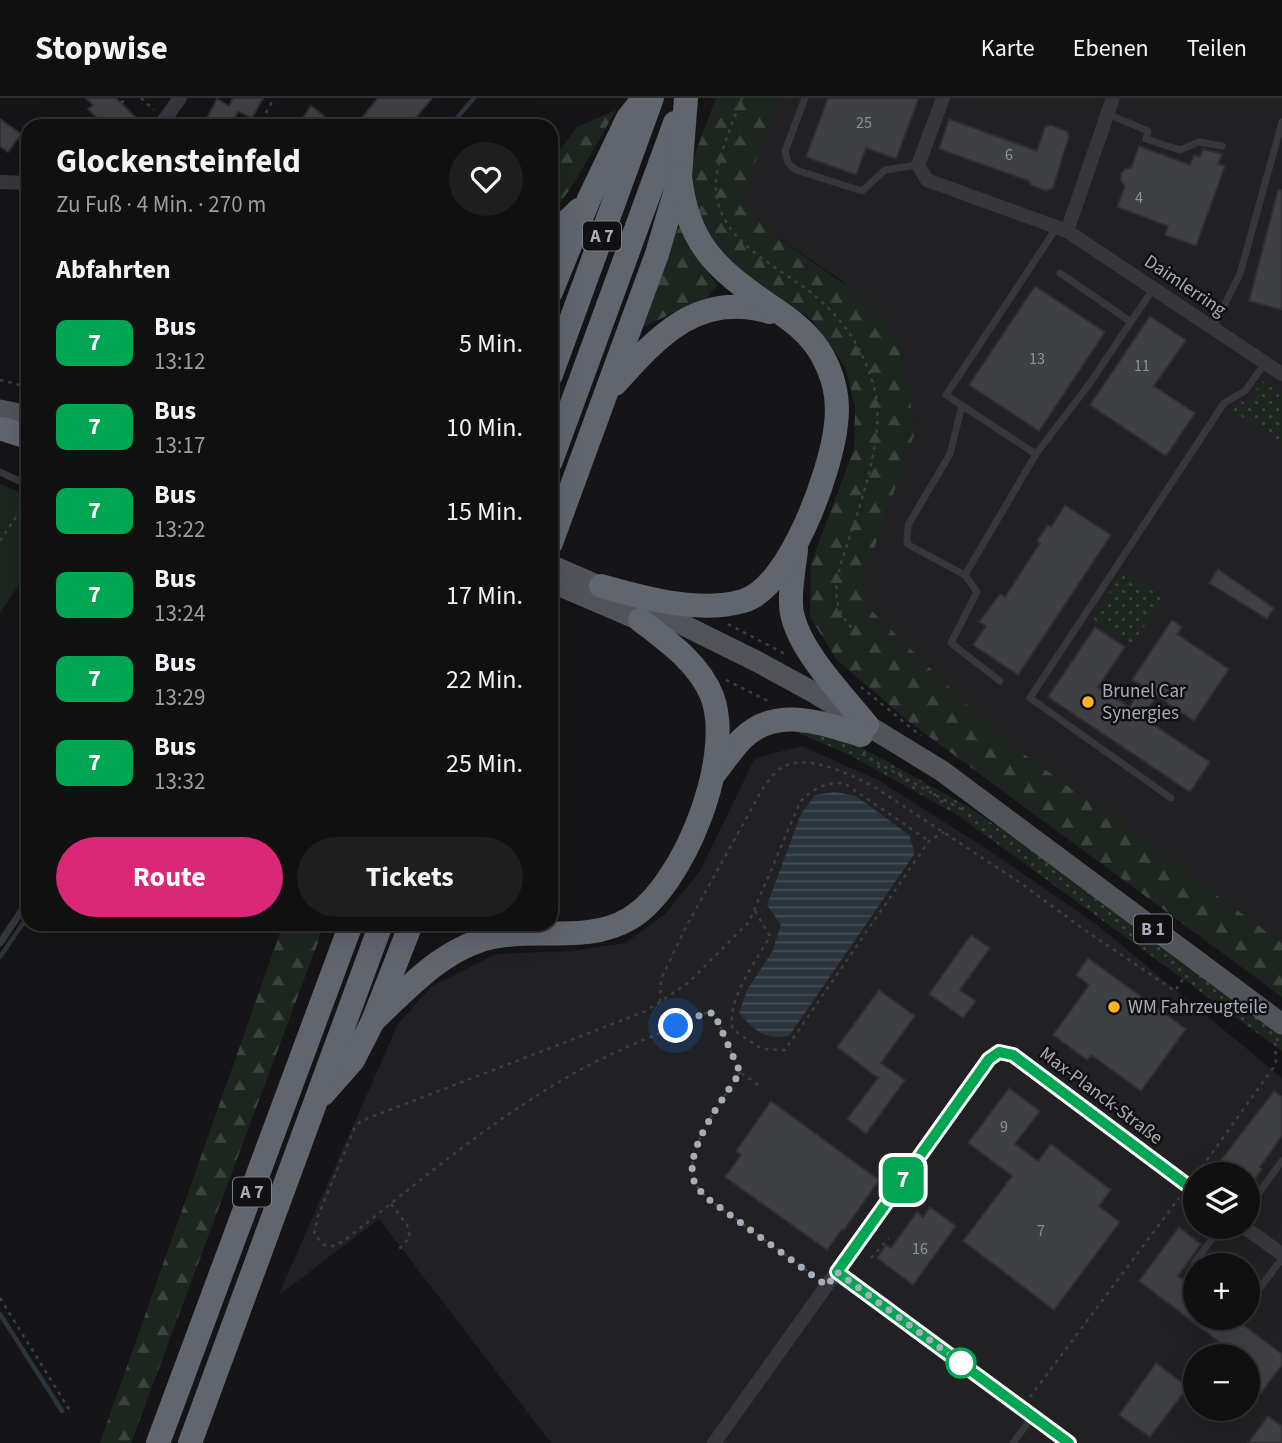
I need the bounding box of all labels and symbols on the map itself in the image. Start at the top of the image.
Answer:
house number: 25 [856,112,872,134]
house number: 6 [1005,144,1013,166]
house number: 4 [1135,187,1143,209]
road number: A 7 [583,222,621,251]
street label: Daimlerring [1139,249,1232,324]
house number: 13 [1029,348,1045,370]
house number: 11 [1134,355,1150,377]
place label: Brunel Car Synergies [1102,678,1186,727]
marker: Brunel Car Synergies [1080,694,1096,710]
road number: B 1 [1134,914,1172,944]
place label: WM Fahrzeugteile [1128,994,1267,1021]
marker: WM Fahrzeugteile [1106,999,1122,1015]
your location [658,1008,693,1043]
street label: Max-Planck-Straße [1034,1041,1168,1151]
house number: 9 [1000,1116,1008,1138]
line badge: 7 [880,1157,926,1203]
road number: A 7 [233,1177,271,1206]
house number: 7 [1037,1220,1045,1242]
house number: 16 [912,1238,928,1260]
unlabelled marker [946,1348,976,1378]

